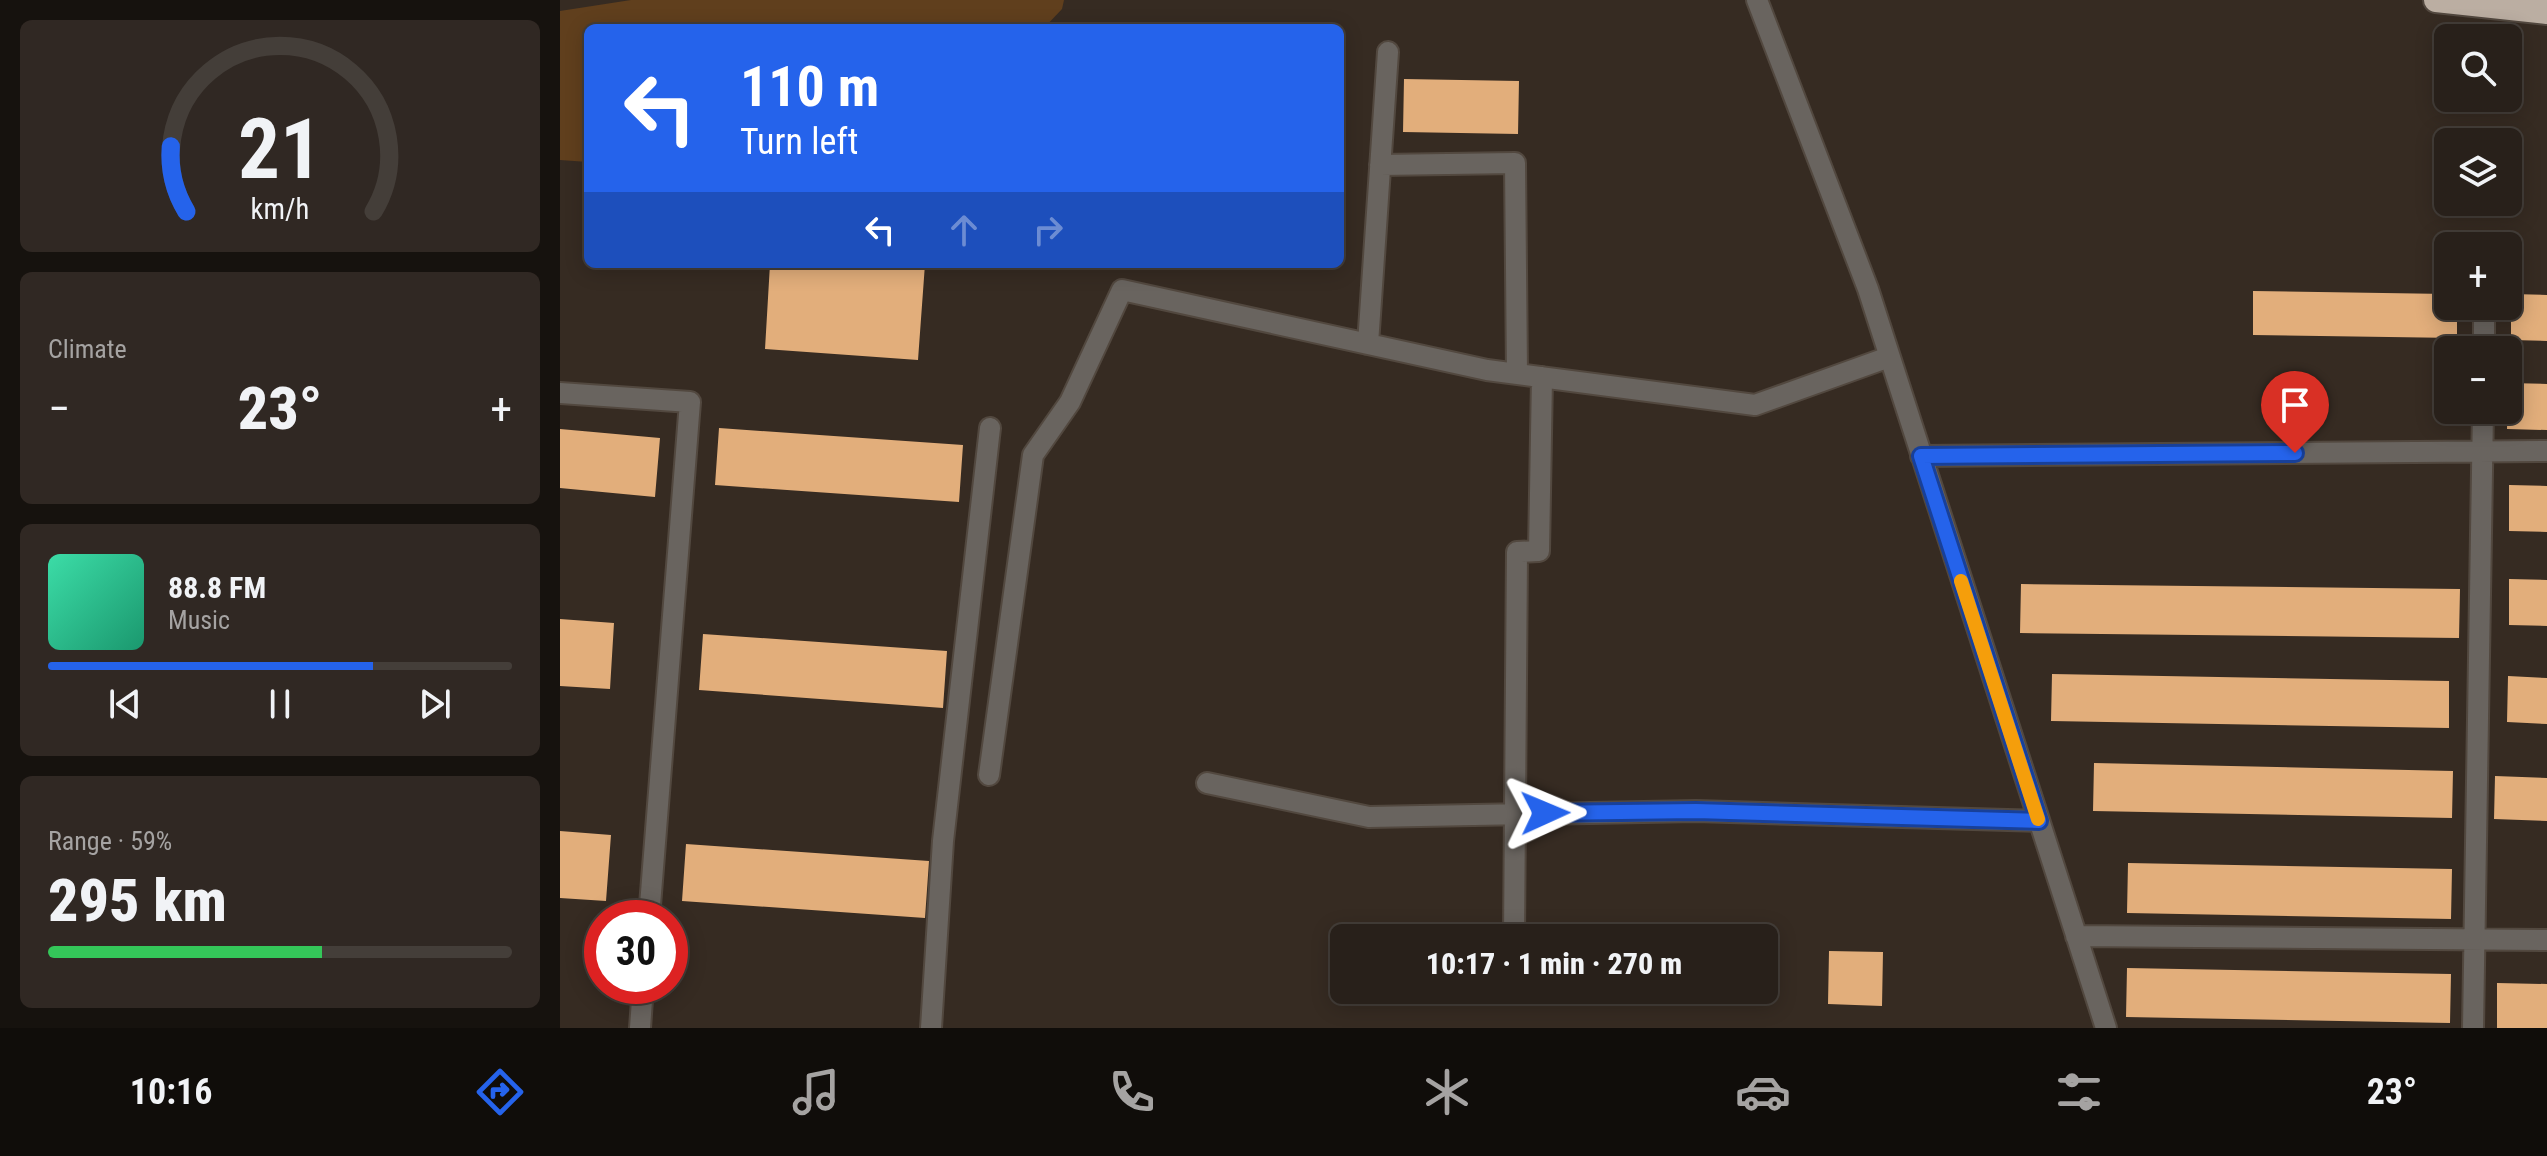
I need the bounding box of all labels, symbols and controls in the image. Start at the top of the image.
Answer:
map controls [2434,24,2522,424]
button: search [2434,24,2522,112]
text: 110 m [740,54,879,120]
icon: left [608,56,712,160]
text: 21 [238,101,322,198]
text: Turn left [740,121,858,163]
button: layers [2434,128,2522,216]
text: km/h [251,192,309,226]
icon: left [858,208,902,252]
icon: ahead [942,208,986,252]
icon: right [1026,208,1070,252]
button: + [2434,232,2522,320]
text: Climate [48,334,127,364]
button: − [2434,336,2522,424]
pin [2261,371,2329,453]
text: 23° [238,373,322,444]
text: − [48,383,70,435]
text: + [490,383,512,435]
icon: arrive [2273,383,2317,427]
text: 88.8 FM [168,570,266,605]
text: Music [168,605,230,635]
icon: previous [103,682,147,726]
icon: pause [258,682,302,726]
icon: next [413,682,457,726]
position arrow [1503,771,1587,855]
text: Range · 59% [48,826,172,856]
text: 295 km [48,865,227,936]
speed limit sign: 30 [584,900,688,1004]
text: 10:17 · 1 min · 270 m [1426,946,1682,981]
icon: directions [472,1064,528,1120]
icon: music [788,1064,844,1120]
icon: phone [1104,1064,1160,1120]
icon: climate [1419,1064,1475,1120]
icon: car [1735,1064,1791,1120]
icon: filters [2051,1064,2107,1120]
text: 10:16 [130,1071,212,1113]
text: 23° [2367,1071,2417,1113]

